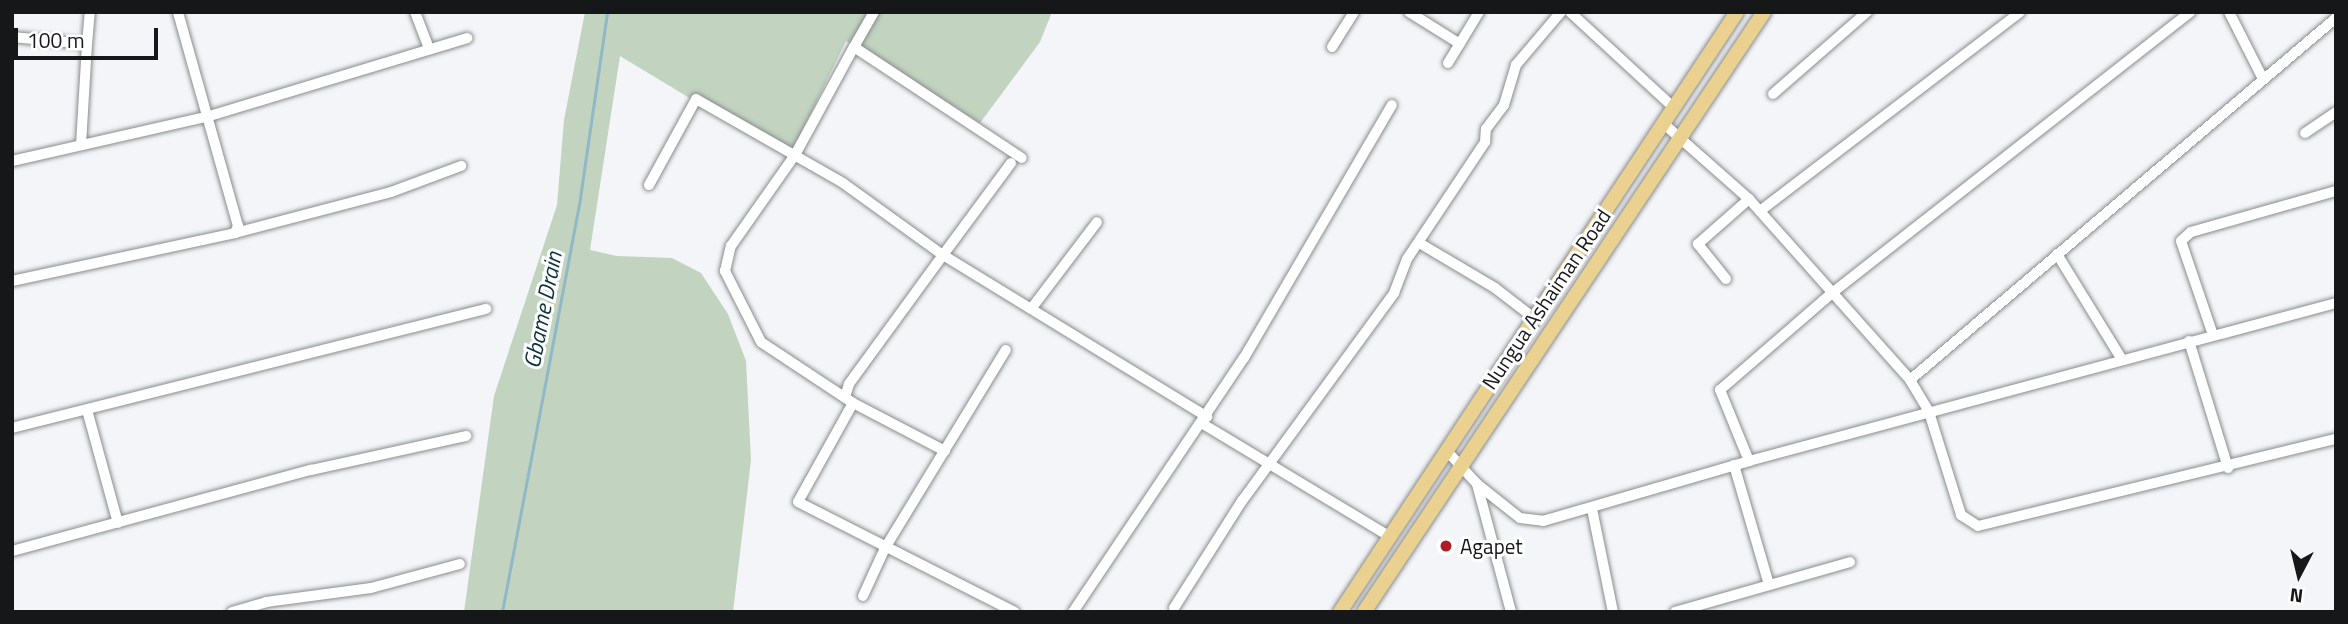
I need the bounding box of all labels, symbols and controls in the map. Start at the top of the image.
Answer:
scale bar [18,14,161,58]
text: 100 m [27,24,84,56]
street label: Nungua Ashaiman Road [1476,204,1616,394]
water label: Gbame Drain [518,249,568,371]
place label: Agapet [1460,533,1523,559]
marker: Agapet [1438,538,1454,554]
north arrow [2264,540,2334,610]
text: N [2288,581,2305,612]

